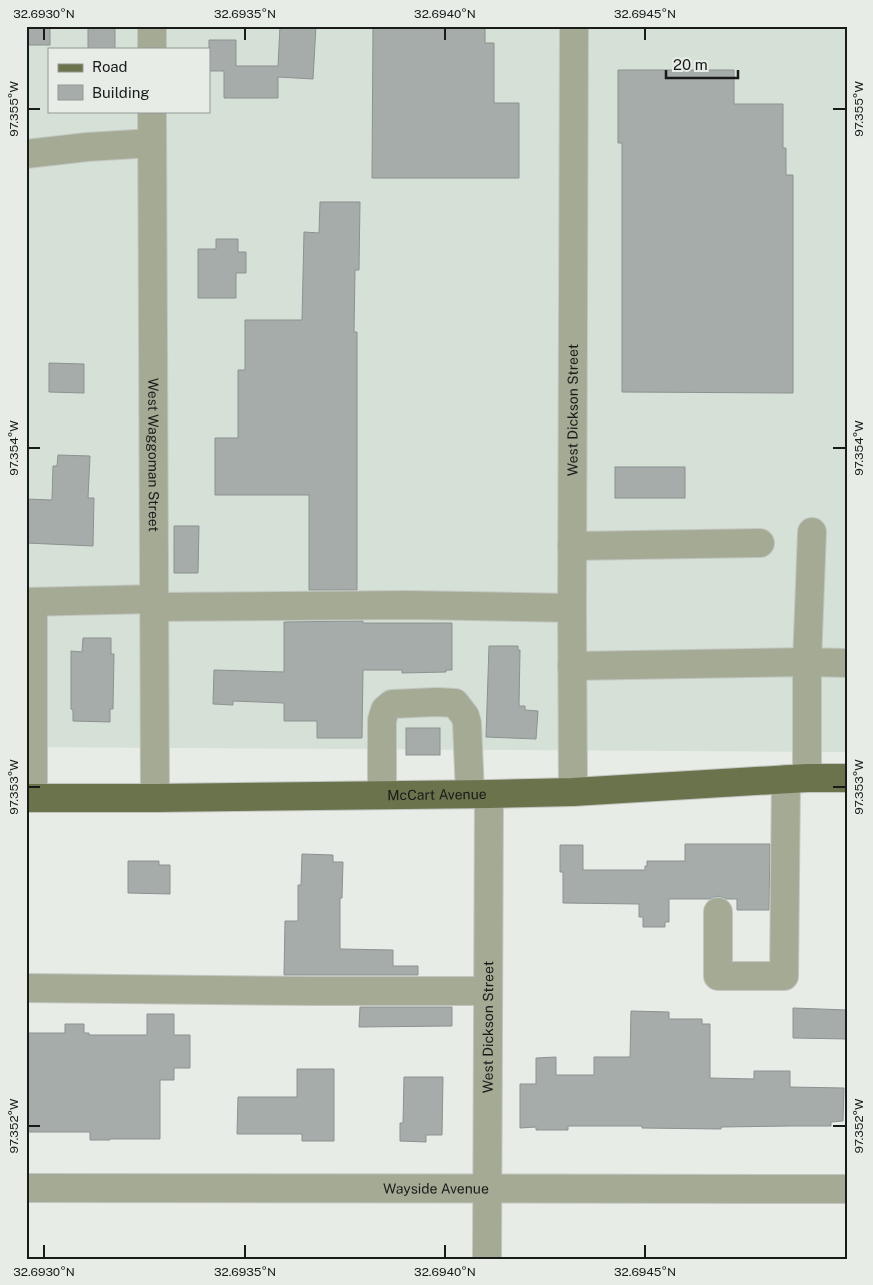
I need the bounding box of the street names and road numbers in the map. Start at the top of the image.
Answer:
street label: West Dickson Street [564,344,581,476]
street label: West Waggoman Street [145,378,162,532]
street label: McCart Avenue [387,786,487,803]
street label: West Dickson Street [480,961,496,1093]
street label: Wayside Avenue [383,1180,489,1197]

